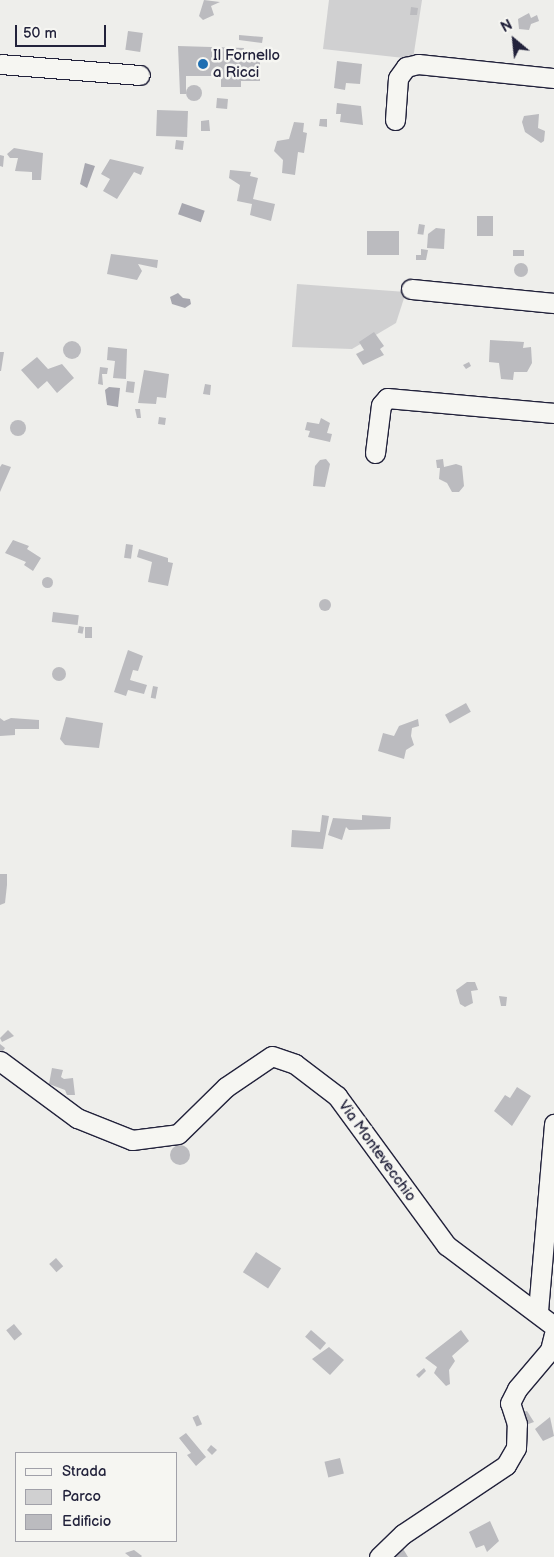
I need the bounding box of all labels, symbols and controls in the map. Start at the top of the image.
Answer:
scale bar [18,15,109,47]
north arrow [489,15,539,65]
text: N [498,16,515,36]
text: 50 m [23,24,57,43]
place label: Il Fornello a Ricci [213,46,280,81]
marker: Il Fornello a Ricci [197,58,209,70]
street label: Via Montevecchio [334,1097,420,1205]
legend [15,1452,178,1542]
text: Strada [62,1462,106,1481]
text: Parco [62,1487,101,1506]
text: Edificio [62,1512,111,1531]

